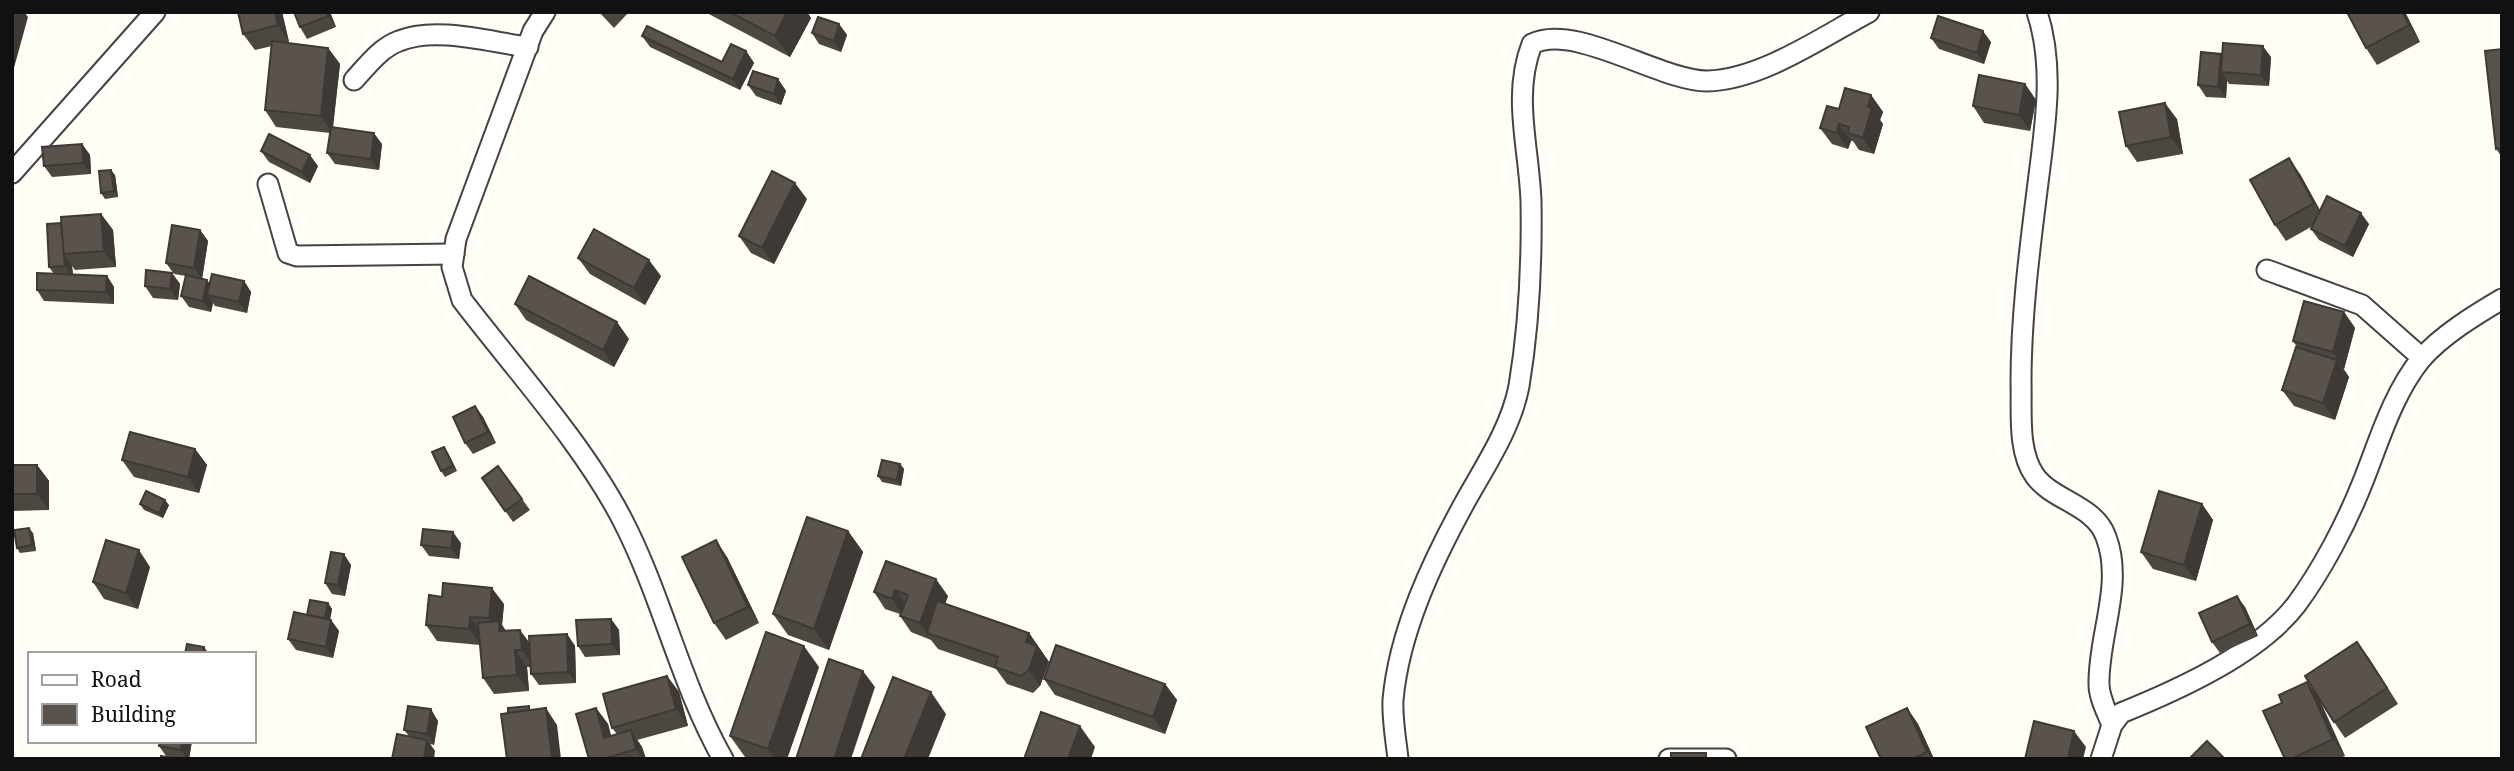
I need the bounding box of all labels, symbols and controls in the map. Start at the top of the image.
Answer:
legend [28,652,256,743]
text: Road [91,665,142,693]
text: Building [91,700,176,728]

